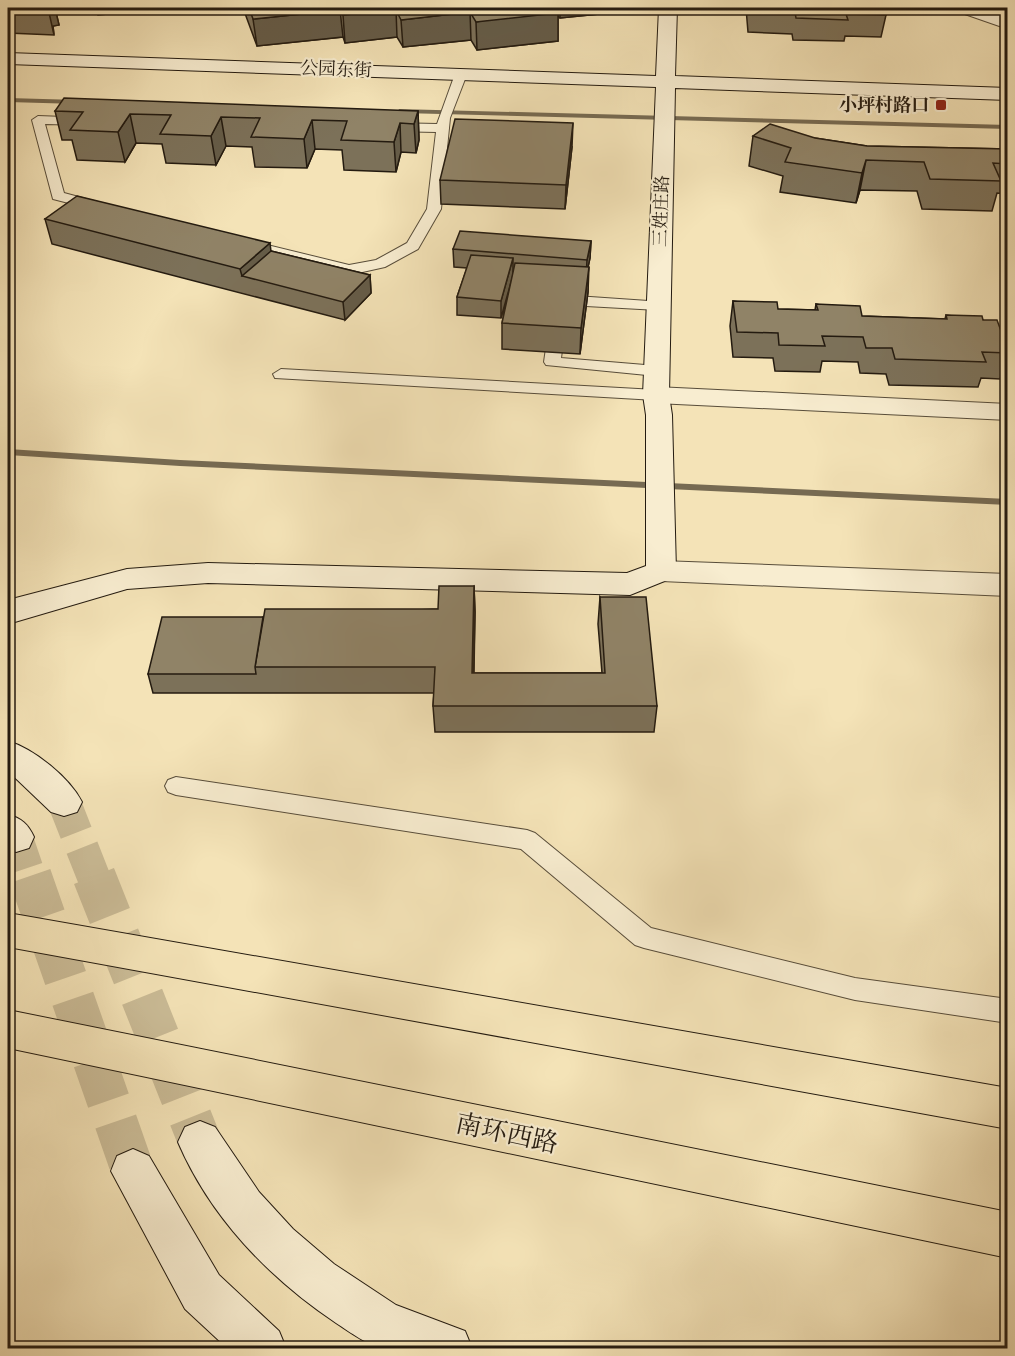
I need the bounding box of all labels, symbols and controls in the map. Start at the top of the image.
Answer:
street label: 公园东街 [300,57,372,81]
place label: 小坪村路口 [839,94,929,116]
marker: 小坪村路口 [934,98,948,112]
street label: 三姓庄路 [649,175,673,247]
street label: 南环西路 [453,1107,561,1159]

